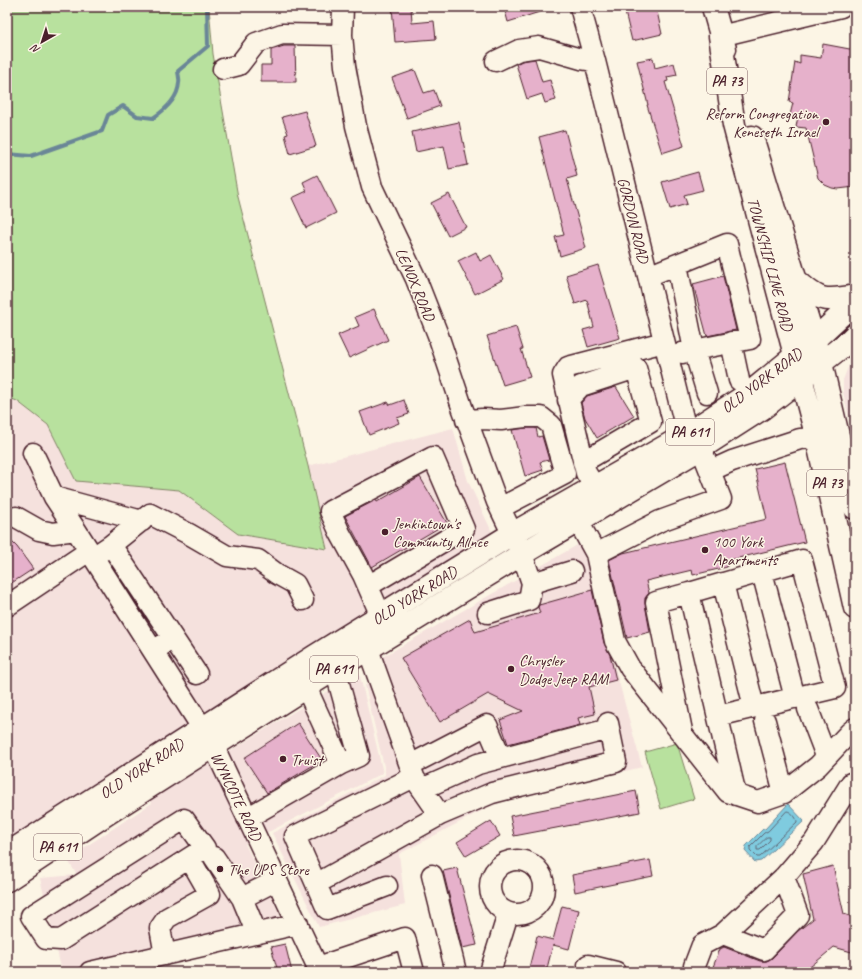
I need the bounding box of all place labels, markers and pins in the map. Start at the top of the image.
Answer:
place label: Reform Congregation Keneseth Israel [705,104,821,142]
marker: Reform Congregation Keneseth Israel [821,117,831,127]
place label: Jenkintown's Community Allnce [392,514,489,552]
marker: Jenkintown's Community Allnce [380,527,390,537]
place label: 100 York Apartments [713,532,779,570]
marker: 100 York Apartments [700,545,710,555]
place label: Chrysler Dodge Jeep RAM [519,651,609,689]
marker: Chrysler Dodge Jeep RAM [506,664,516,674]
place label: Truist [291,750,325,770]
marker: Truist [278,754,288,764]
place label: The UPS Store [228,860,311,880]
marker: The UPS Store [215,864,225,874]

